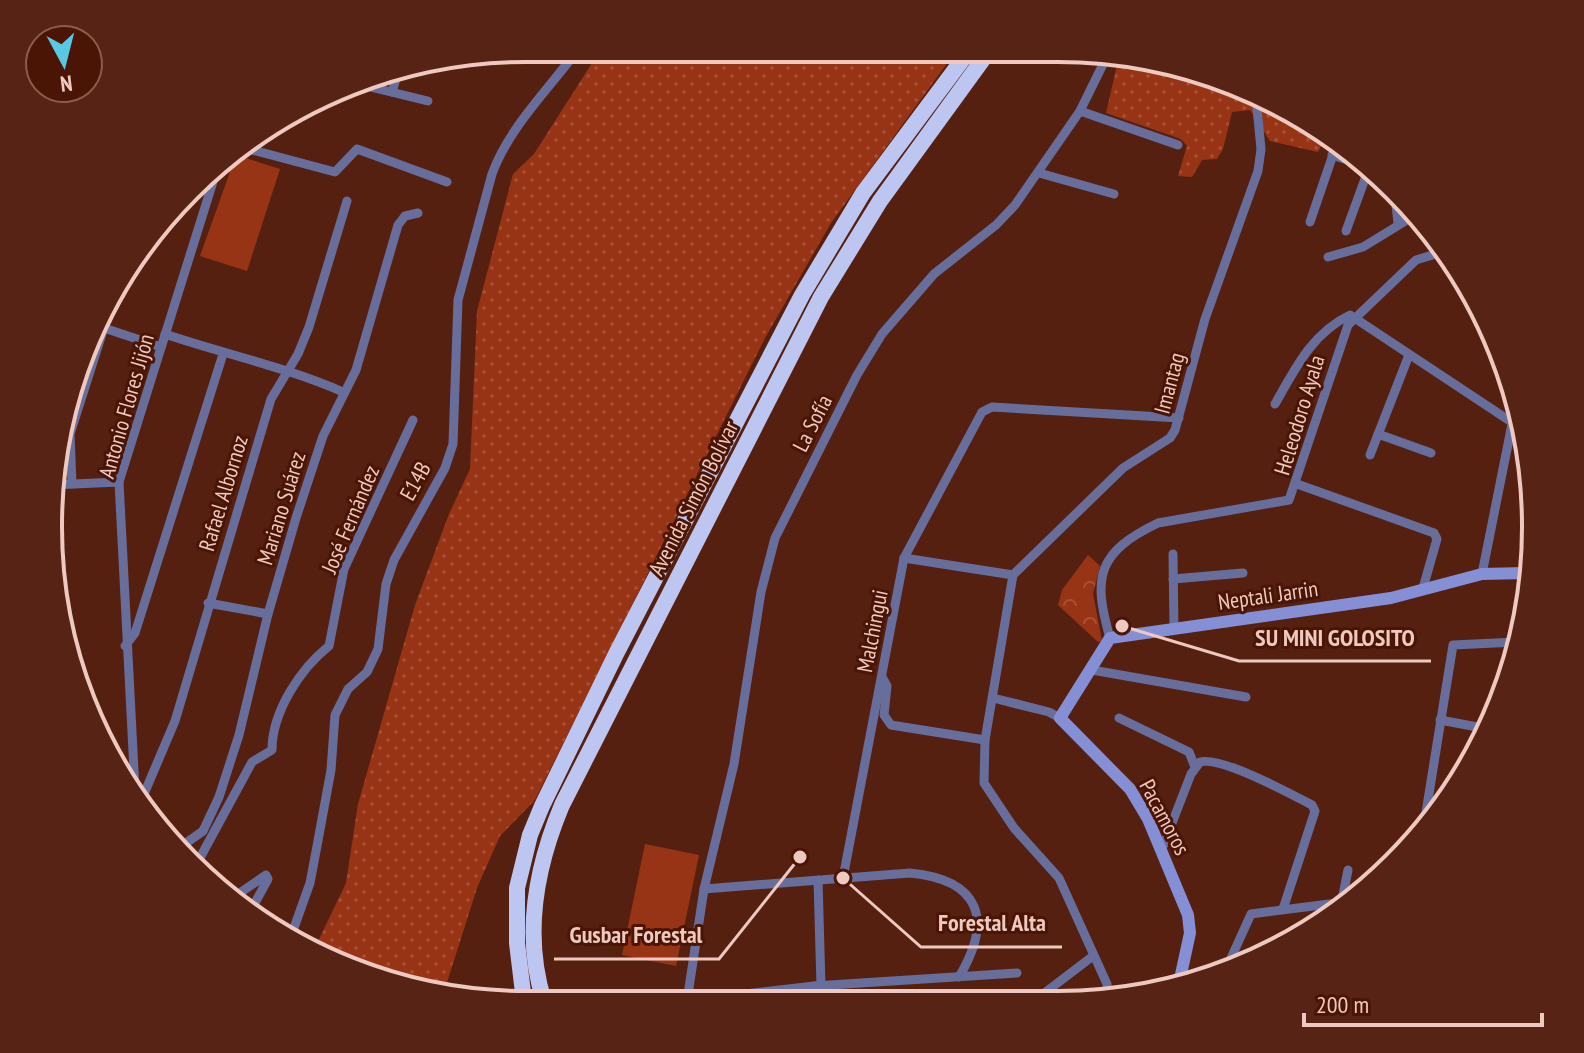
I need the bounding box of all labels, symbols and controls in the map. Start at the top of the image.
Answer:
north arrow [24,24,104,104]
text: N [59,69,74,98]
street label: Antonio Flores Jijón [92,331,160,481]
street label: Imantag [1147,349,1191,417]
street label: Heleodoro Ayala [1268,352,1330,478]
street label: La Sofía [786,390,838,456]
street label: Avenida Simón Bolívar [642,416,744,580]
street label: Rafael Albornoz [192,432,254,554]
street label: Mariano Suárez [251,448,311,568]
street label: E14B [393,457,437,505]
street label: José Fernández [314,461,385,578]
street label: Neptali Jarrin [1216,574,1320,616]
street label: Malchingui [850,587,894,675]
callout: SU MINI GOLOSITO [1239,613,1431,661]
text: SU MINI GOLOSITO [1255,622,1415,653]
street label: Pacamoros [1133,774,1197,860]
callout: Forestal Alta [921,899,1062,947]
text: Forestal Alta [938,907,1046,938]
callout: Gusbar Forestal [554,911,719,959]
text: Gusbar Forestal [570,919,703,950]
scale bar [1304,977,1542,1027]
text: 200 m [1316,989,1369,1020]

